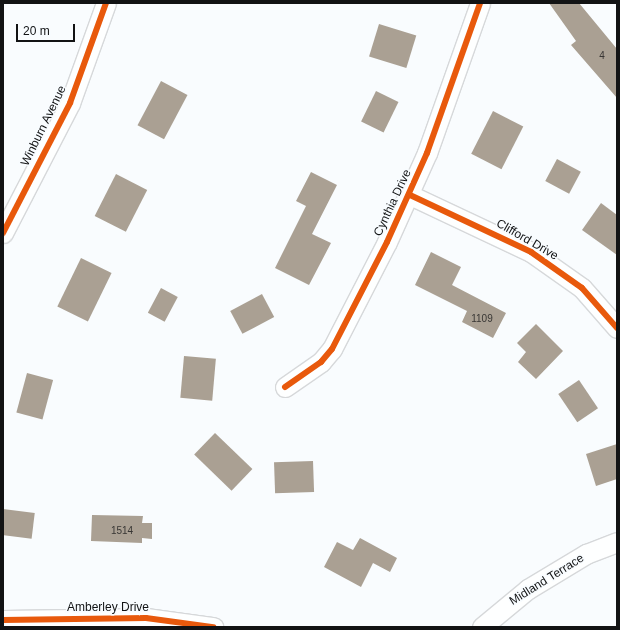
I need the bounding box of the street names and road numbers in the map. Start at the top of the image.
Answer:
street label: Winburn Avenue [18,83,70,169]
street label: Cynthia Drive [371,167,415,239]
street label: Clifford Drive [493,216,561,264]
street label: Midland Terrace [507,551,587,609]
street label: Amberley Drive [67,601,149,615]

